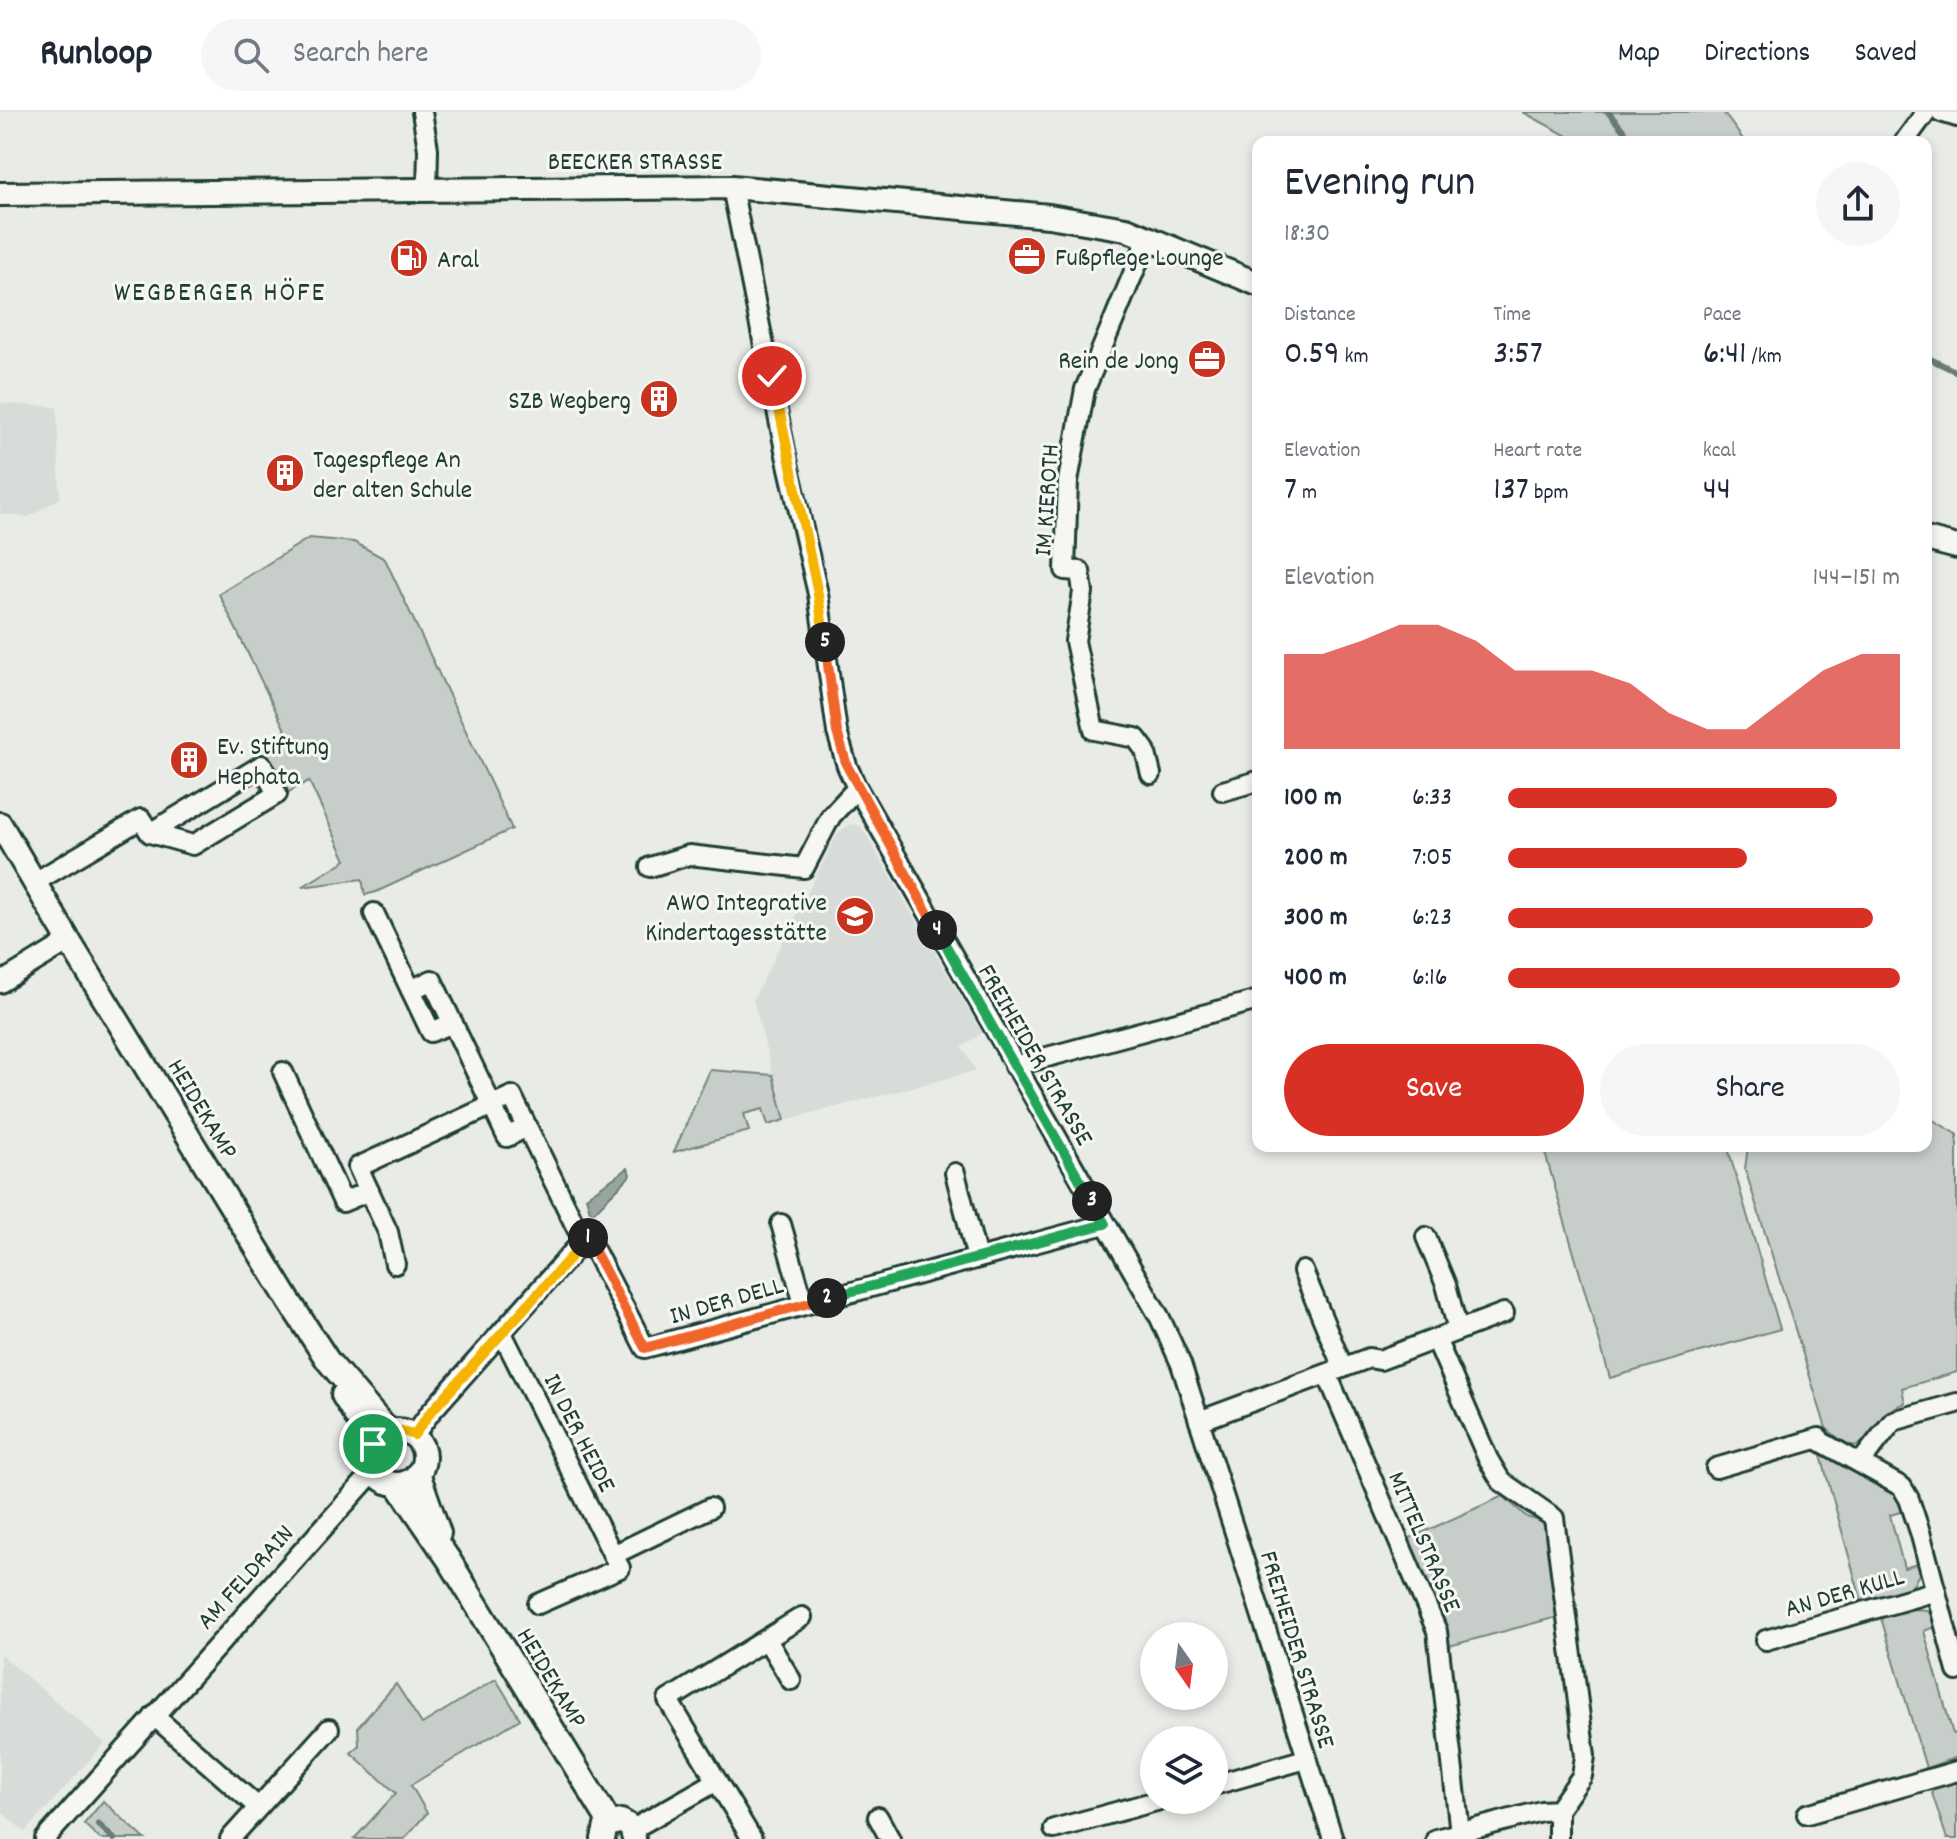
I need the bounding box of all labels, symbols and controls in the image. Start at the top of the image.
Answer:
search box [201,19,761,91]
text: Runloop [40,28,153,83]
icon: search [229,33,273,77]
text: Search here [293,34,428,77]
text: Map [1618,35,1660,75]
text: Directions [1704,35,1810,75]
text: Saved [1854,35,1917,75]
street label: BEECKER STRASSE [548,145,723,182]
text: Evening run [1284,154,1475,217]
button: share [1816,162,1900,246]
text: 18:30 [1284,216,1330,253]
office icon: Fußpflege Lounge [1006,235,1048,277]
fuel station icon: Aral [388,237,430,279]
place label: Fußpflege Lounge [1055,241,1224,278]
place label: Aral [437,243,479,280]
district label: WEGBERGER HÖFE [114,275,326,315]
text: Distance [1284,300,1356,331]
text: Time [1493,300,1531,331]
text: Pace [1703,300,1742,331]
text: 0.59 [1284,331,1340,380]
text: 3:57 [1493,331,1543,380]
text: 6:41 [1703,331,1747,380]
office icon: Rein de Jong [1186,338,1228,380]
pin [738,342,806,410]
text: km [1340,342,1369,373]
text: /km [1747,342,1782,373]
place label: Rein de Jong [1058,344,1179,381]
icon: check [750,354,794,398]
building icon: SZB Wegberg [638,378,680,420]
place label: SZB Wegberg [508,384,631,421]
text: Elevation [1284,436,1361,467]
text: Heart rate [1493,436,1582,467]
text: kcal [1703,436,1736,467]
place label: Tagespflege An der alten Schule [313,443,472,510]
street label: IM KIEROTH [1026,443,1071,558]
building icon: Tagespflege An der alten Schule [264,452,306,494]
text: 7 [1284,467,1297,516]
text: 137 [1493,467,1529,516]
text: 44 [1703,467,1731,516]
text: m [1297,478,1317,509]
text: bpm [1529,478,1569,509]
text: Elevation [1284,560,1374,597]
text: 144–151 m [1813,560,1900,597]
pin: 5 [805,622,845,662]
text: 5 [820,626,830,657]
place label: Ev. Stiftung Hephata [217,730,329,797]
building icon: Ev. Stiftung Hephata [168,739,210,781]
text: 100 m [1284,780,1342,817]
text: 6:33 [1412,780,1452,817]
text: 200 m [1284,840,1348,877]
text: 7:05 [1412,840,1452,877]
place label: AWO Integrative Kindertagesstätte [645,886,827,953]
school or university icon: AWO Integrative Kindertagesstätte [834,895,876,937]
text: 300 m [1284,900,1348,937]
text: 6:23 [1412,900,1452,937]
pin: 4 [917,910,957,950]
text: 4 [932,914,942,945]
street label: FREIHEIDER STRASSE [967,958,1101,1154]
text: 400 m [1284,960,1347,997]
text: 6:16 [1412,960,1448,997]
button: Save [1284,1044,1584,1136]
button: Share [1600,1044,1900,1136]
street label: HEIDEKAMP [156,1052,246,1167]
pin: 3 [1072,1181,1112,1221]
text: 3 [1087,1185,1097,1216]
pin: 1 [568,1218,608,1258]
text: 1 [586,1222,590,1253]
street label: IN DER DELL [666,1268,789,1336]
pin: 2 [807,1278,847,1318]
text: 2 [822,1282,832,1313]
street label: IN DER HEIDE [532,1368,624,1500]
pin [339,1410,407,1478]
icon: arrive [351,1422,395,1466]
street label: MITTELSTRASSE [1376,1466,1469,1619]
street label: AM FELDRAIN [189,1517,304,1639]
street label: FREIHEIDER STRASSE [1248,1547,1343,1753]
street label: AN DER KULL [1781,1560,1909,1629]
street label: HEIDEKAMP [505,1621,595,1736]
north arrow [1140,1622,1228,1710]
map controls [1140,1622,1228,1814]
button: layers [1140,1726,1228,1814]

